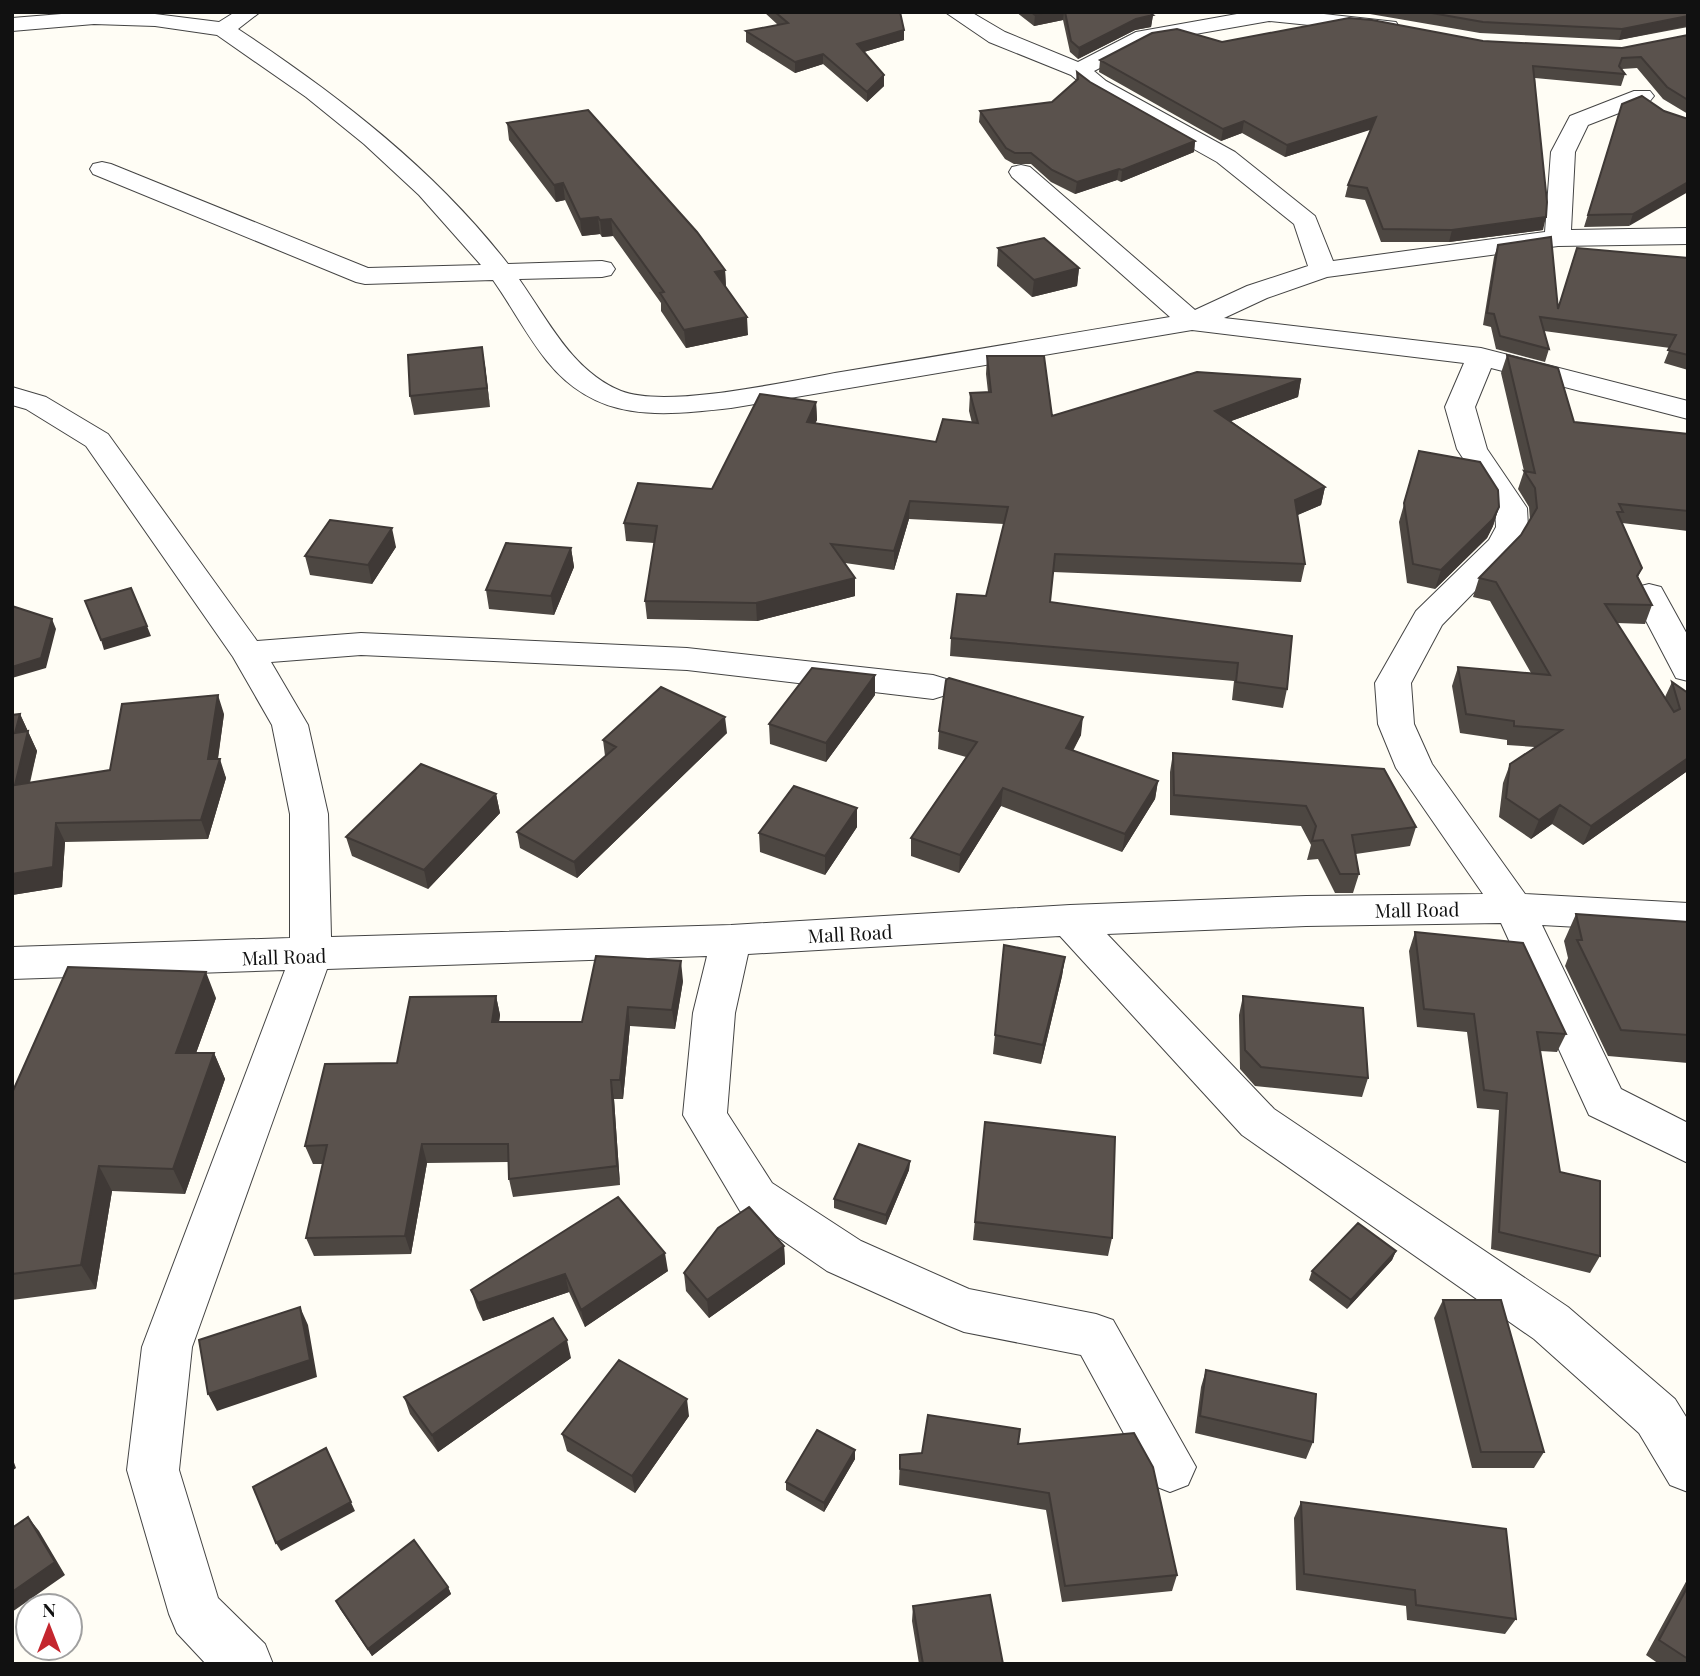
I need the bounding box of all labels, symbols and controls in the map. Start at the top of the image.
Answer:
street label: Mall Road [1374,895,1460,923]
street label: Mall Road [807,918,893,948]
street label: Mall Road [241,942,327,970]
north arrow [14,1592,84,1662]
text: N [42,1596,56,1622]

